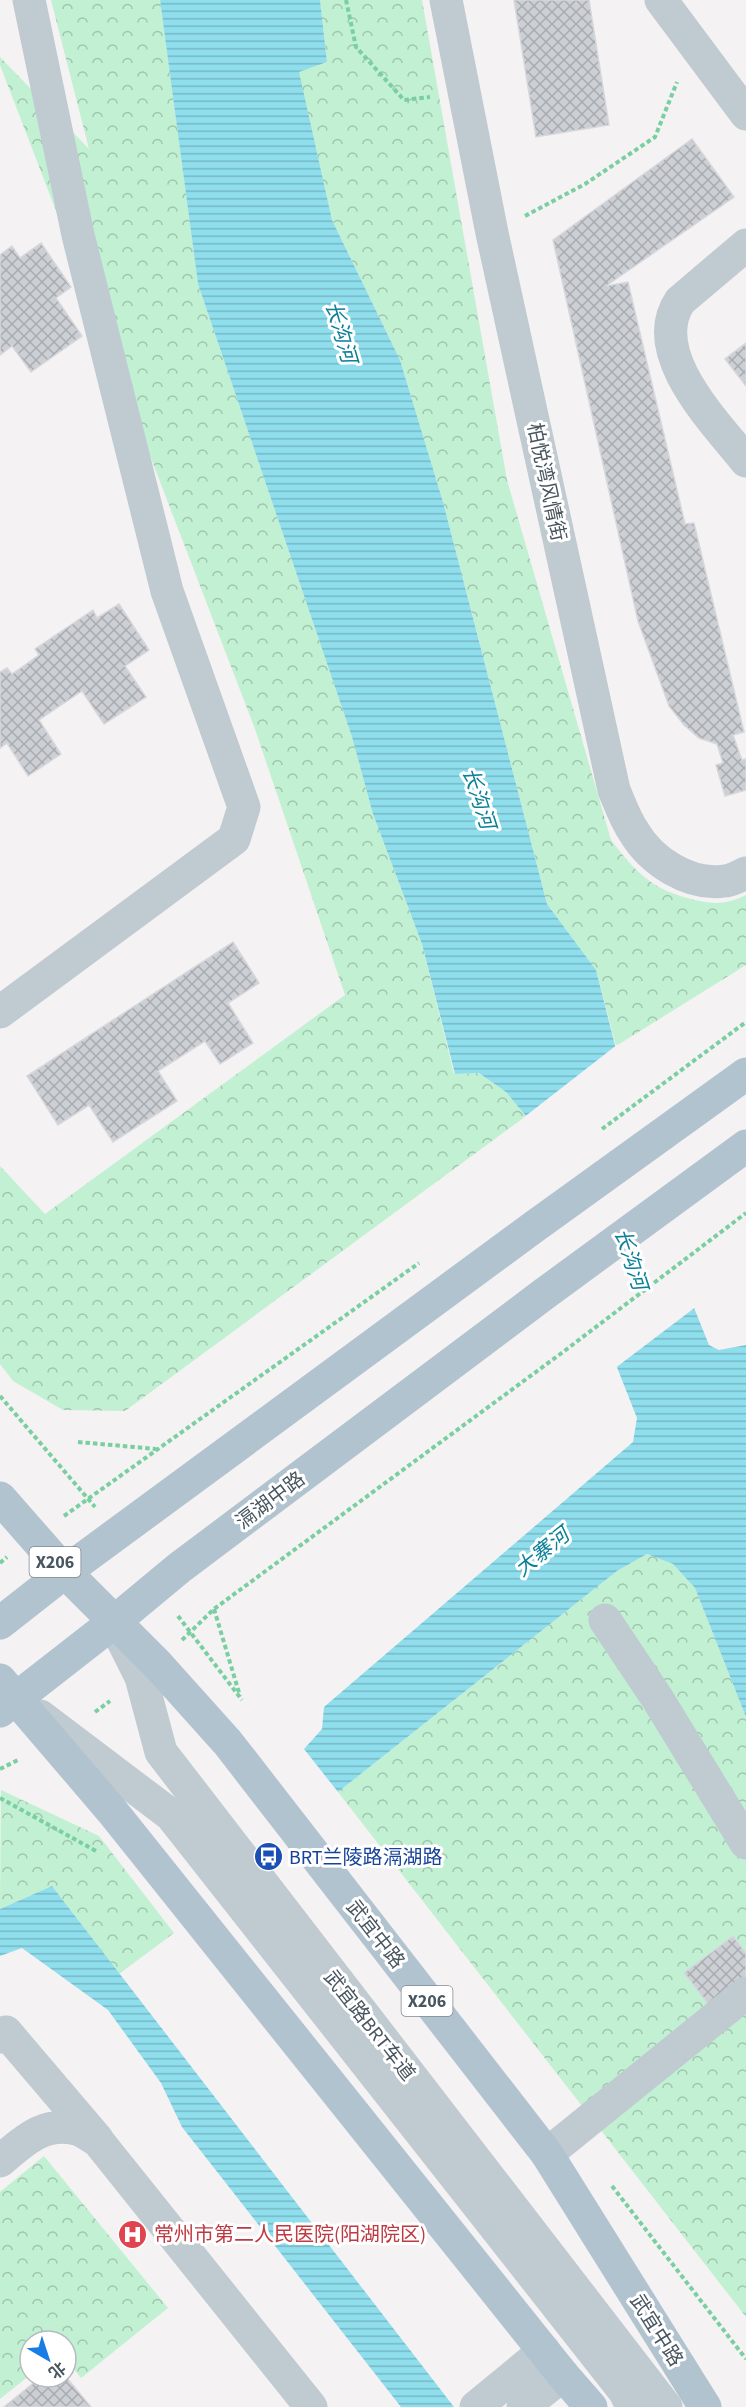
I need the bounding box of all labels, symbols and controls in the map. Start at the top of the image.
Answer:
water label: 长沟河 [318,298,365,370]
street label: 柏悦湾风情街 [520,421,572,544]
water label: 长沟河 [455,763,504,836]
water label: 长沟河 [607,1224,656,1297]
street label: 滆湖中路 [230,1466,311,1536]
water label: 大寨河 [508,1518,579,1583]
road number: X206 [29,1547,80,1577]
bus stop icon: BRT兰陵路滆湖路 [252,1841,284,1873]
place label: BRT兰陵路滆湖路 [289,1844,443,1872]
street label: 武宜中路 [340,1894,411,1975]
street label: 武宜路BRT车道 [317,1964,421,2087]
road number: X206 [402,1986,452,2016]
hospital icon: 常州市第二人民医院(阳湖院区) [117,2218,149,2250]
place label: 常州市第二人民医院(阳湖院区) [154,2221,426,2249]
street label: 武宜中路 [623,2289,689,2372]
north arrow [18,2329,78,2389]
text: 北 [44,2356,70,2383]

